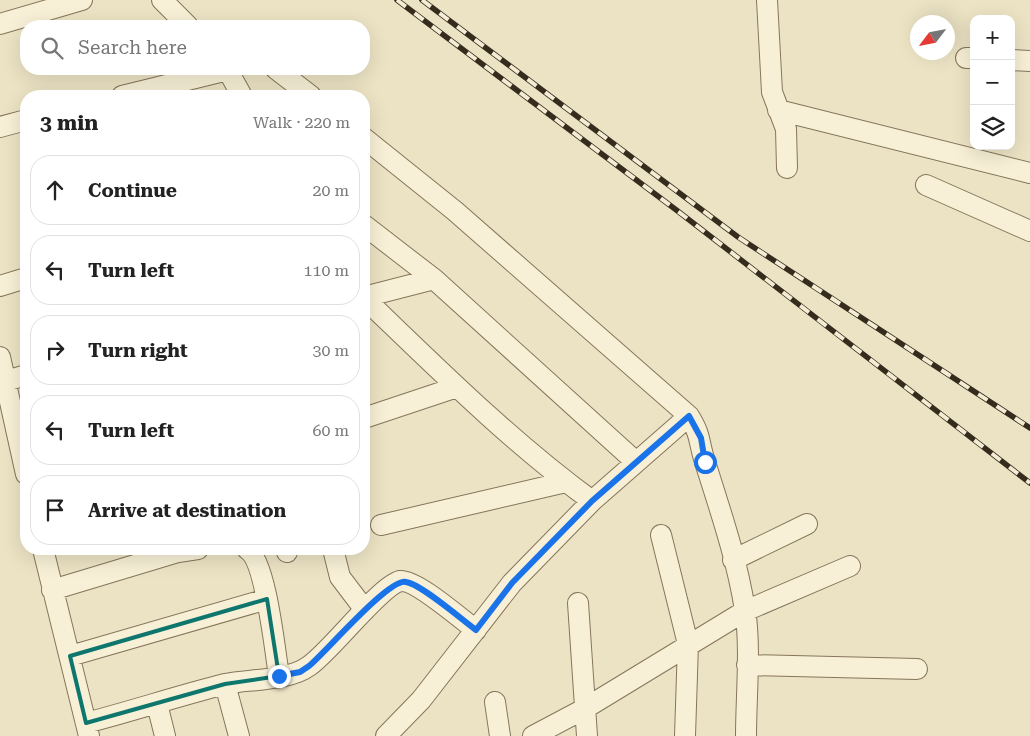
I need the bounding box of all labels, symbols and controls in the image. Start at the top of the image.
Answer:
north arrow [910,15,955,60]
map controls [970,15,1015,150]
button: + [970,15,1015,60]
search box [20,20,370,75]
icon: search [38,34,66,62]
text: Search here [78,36,187,59]
button: − [970,60,1015,105]
button: layers [970,105,1015,150]
text: 3 min [40,111,98,135]
text: Walk · 220 m [253,113,350,132]
icon: ahead [41,176,69,204]
text: Continue [88,179,177,202]
text: 20 m [312,181,349,200]
icon: left [41,256,69,284]
text: Turn left [88,259,174,282]
text: 110 m [303,261,349,280]
icon: right [41,336,69,364]
text: Turn right [88,339,188,362]
text: 30 m [312,341,349,360]
icon: left [41,416,69,444]
text: Turn left [88,419,174,442]
text: 60 m [312,421,349,440]
route start [694,451,717,474]
icon: arrive [41,496,69,524]
text: Arrive at destination [88,499,286,522]
route end [268,665,291,688]

